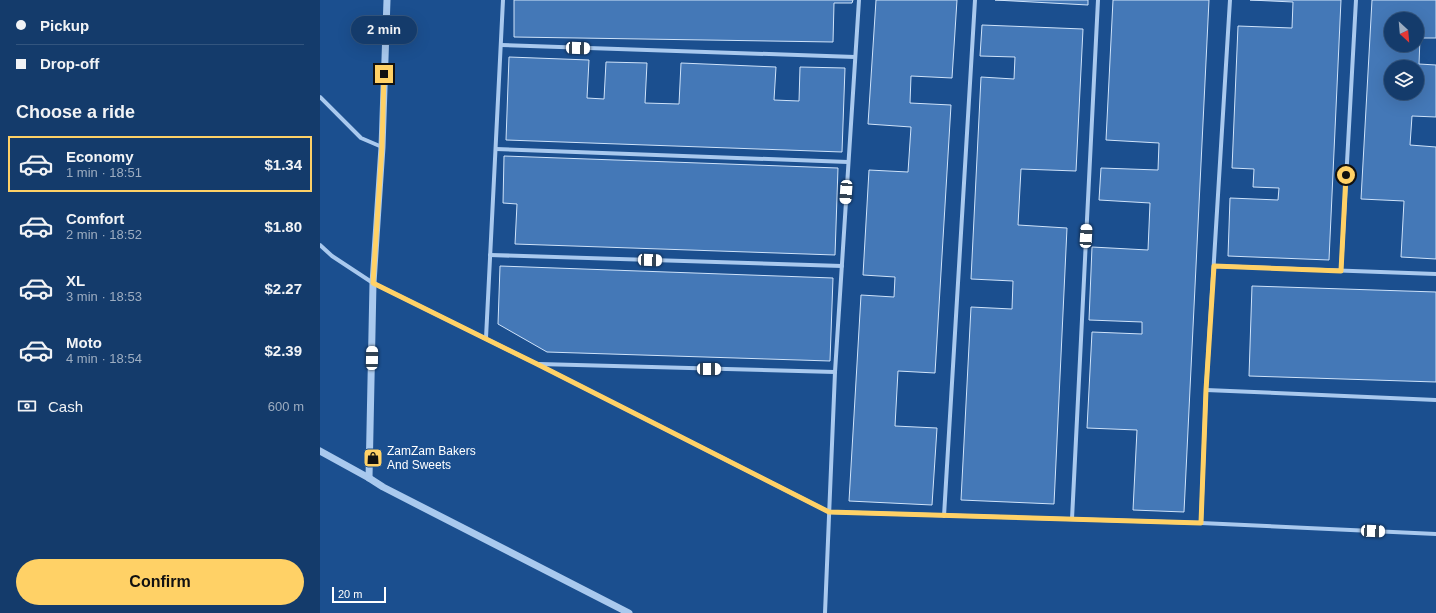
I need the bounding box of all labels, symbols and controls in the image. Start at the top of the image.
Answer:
north arrow [1384,12,1424,52]
map controls [1384,12,1424,100]
callout: 2 min [351,16,417,44]
text: Pickup [40,17,89,34]
text: 2 min [367,22,401,37]
car [566,42,590,54]
text: Drop-off [40,55,99,72]
button: layers [1384,60,1424,100]
route end [375,65,393,83]
text: Choose a ride [16,102,135,122]
icon: car [18,146,54,182]
text: Economy [66,148,134,165]
text: $1.34 [264,156,302,173]
text: 1 min · 18:51 [66,165,142,180]
route start [1337,166,1355,184]
car [839,180,853,204]
icon: car [18,208,54,244]
text: Comfort [66,210,124,227]
text: $1.80 [264,218,302,235]
car [1079,224,1093,248]
text: 2 min · 18:52 [66,227,142,242]
car [638,254,662,266]
icon: car [18,270,54,306]
text: XL [66,272,85,289]
text: $2.27 [264,280,302,297]
text: 3 min · 18:53 [66,289,142,304]
icon: car [18,332,54,368]
text: Moto [66,334,102,351]
text: $2.39 [264,342,302,359]
car [366,346,378,370]
text: 4 min · 18:54 [66,351,142,366]
car [697,363,721,375]
icon: cash [16,395,38,417]
text: Cash [48,398,83,415]
text: 600 m [268,399,304,414]
place label: ZamZam Bakers And Sweets [387,444,476,472]
shop icon: ZamZam Bakers And Sweets [362,447,384,469]
car [1361,524,1385,538]
button: Confirm [16,559,304,605]
scale bar [332,585,386,604]
text: 20 m [338,588,362,600]

